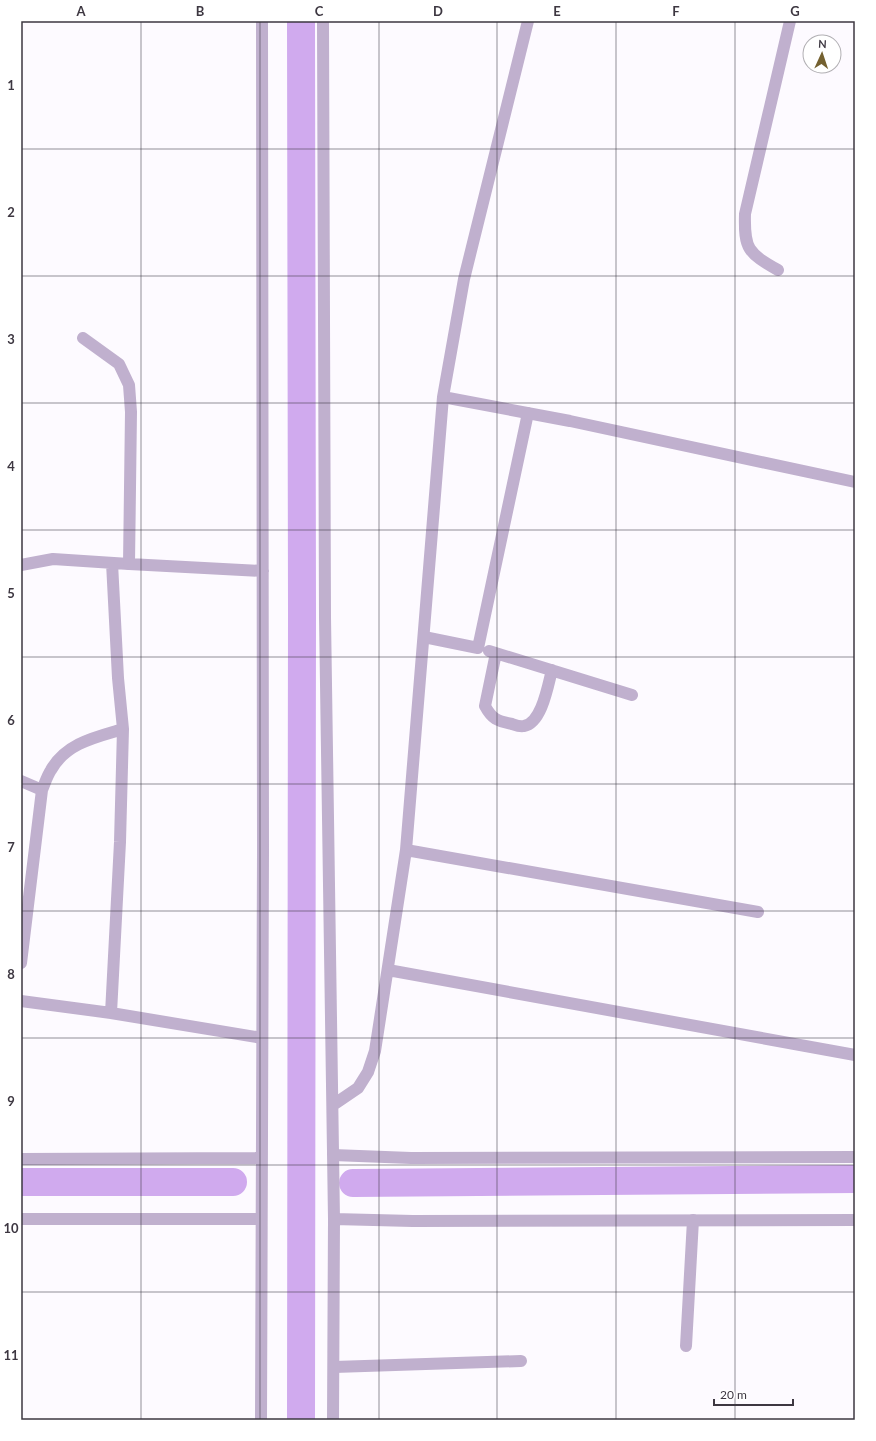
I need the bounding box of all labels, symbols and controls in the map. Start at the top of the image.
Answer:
text: A [75,3,86,19]
text: B [196,3,205,19]
text: C [315,3,324,19]
text: D [433,3,443,19]
text: E [553,3,561,19]
text: F [672,3,680,19]
text: G [790,3,800,19]
north arrow [802,34,842,74]
text: N [818,37,827,50]
text: 1 [7,77,15,93]
text: 2 [7,204,15,220]
text: 3 [7,331,15,347]
text: 4 [7,458,15,474]
text: 5 [7,585,15,601]
text: 6 [7,712,15,728]
text: 7 [7,839,15,855]
text: 8 [7,966,15,982]
text: 9 [7,1093,15,1109]
text: 10 [3,1220,19,1236]
text: 11 [3,1347,19,1363]
scale bar [714,1381,793,1407]
text: 20 m [720,1387,747,1402]

